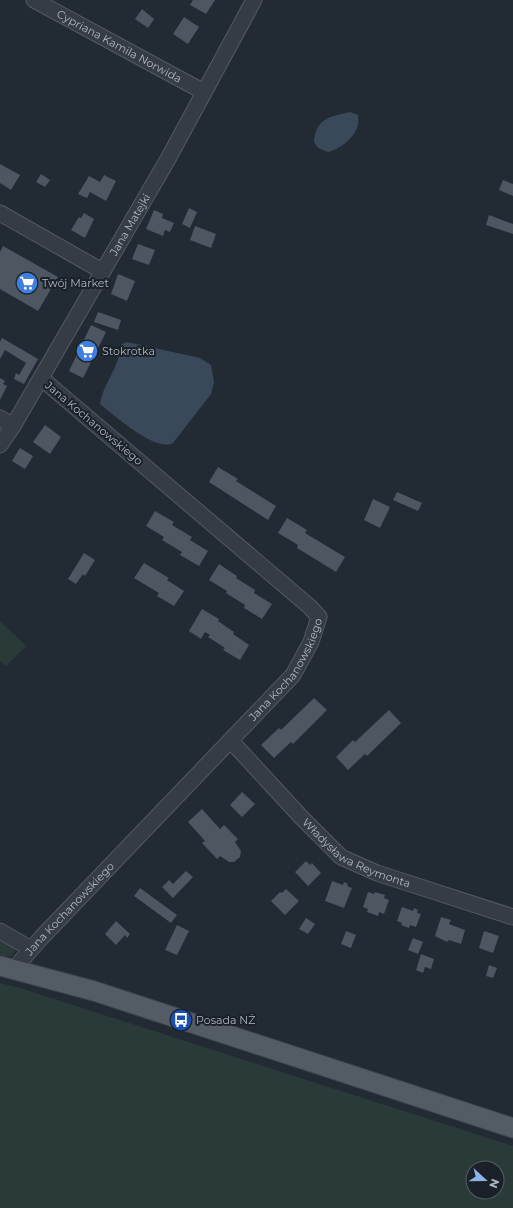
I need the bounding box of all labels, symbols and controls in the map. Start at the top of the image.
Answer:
street label: Cypriana Kamila Norwida [54,7,184,86]
street label: Jana Matejki [106,191,153,259]
supermarket icon: Twój Market [14,270,40,296]
place label: Twój Market [42,276,110,290]
supermarket icon: Stokrotka [74,338,100,364]
place label: Stokrotka [102,344,155,358]
street label: Jana Kochanowskiego [42,377,146,468]
street label: Jana Kochanowskiego [245,616,325,725]
street label: Władysława Reymonta [299,815,412,890]
street label: Jana Kochanowskiego [21,859,117,959]
bus stop icon: Posada NŻ [168,1007,194,1033]
place label: Posada NŻ [196,1013,255,1027]
north arrow [465,1160,505,1200]
text: N [486,1177,502,1190]

